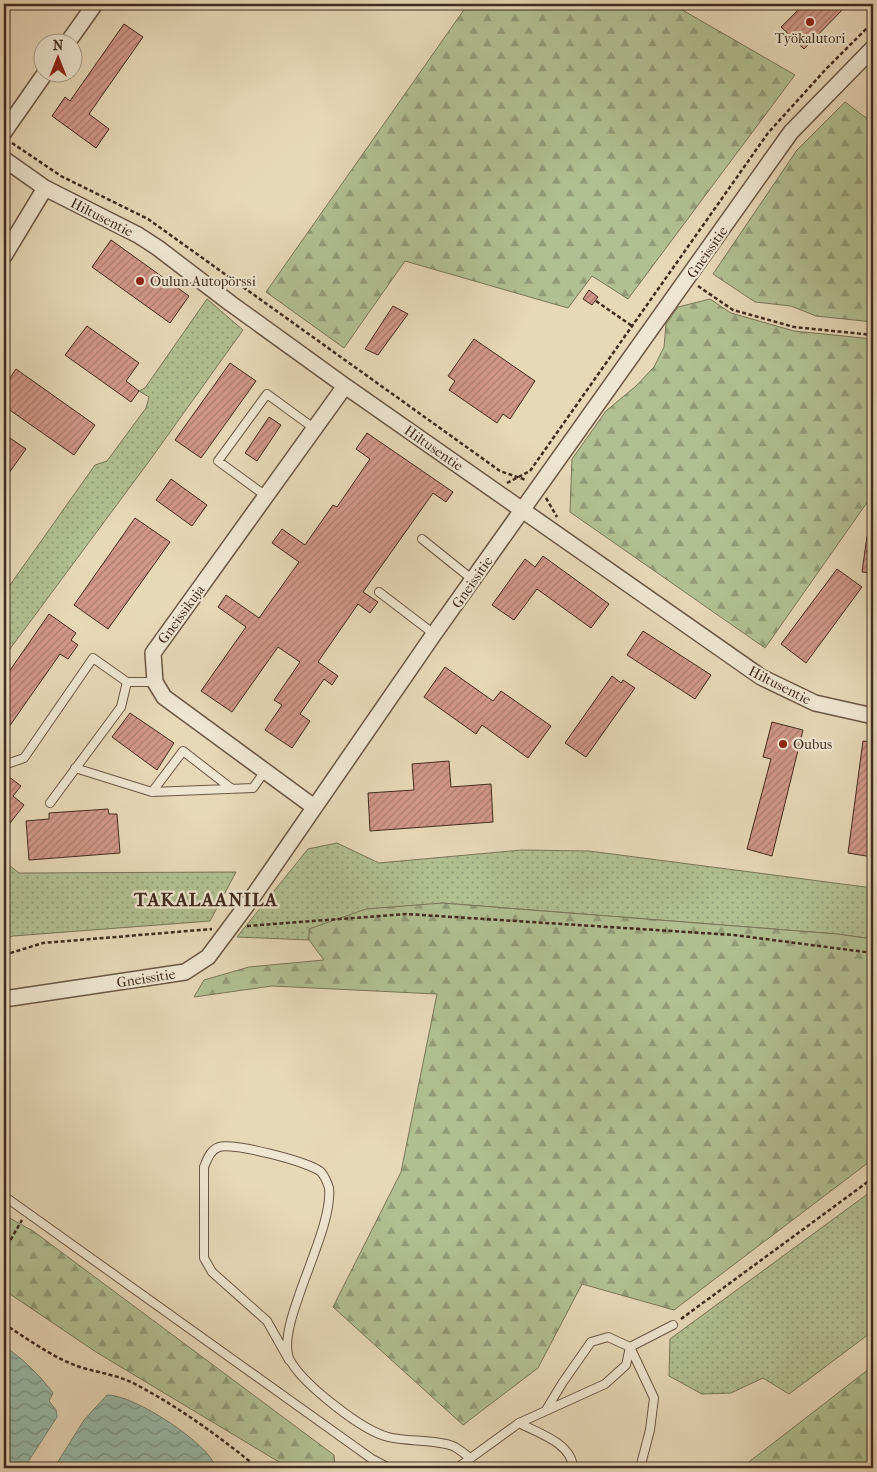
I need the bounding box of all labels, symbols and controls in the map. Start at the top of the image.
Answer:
marker: Työkalutori [804,16,816,28]
place label: Työkalutori [775,30,845,47]
north arrow [32,32,82,82]
text: N [53,37,64,54]
street label: Hiltusentie [68,194,136,240]
street label: Gneissitie [683,223,731,281]
place label: Oulun Autopörssi [150,273,256,290]
marker: Oulun Autopörssi [134,275,146,287]
street label: Hiltusentie [401,422,466,475]
street label: Gneissitie [448,553,496,611]
street label: Gneissikuja [154,581,209,647]
street label: Hiltusentie [746,662,814,708]
place label: Oubus [793,736,832,753]
marker: Oubus [777,738,789,750]
district label: TAKALAANILA [133,889,278,911]
street label: Gneissitie [115,965,177,992]

